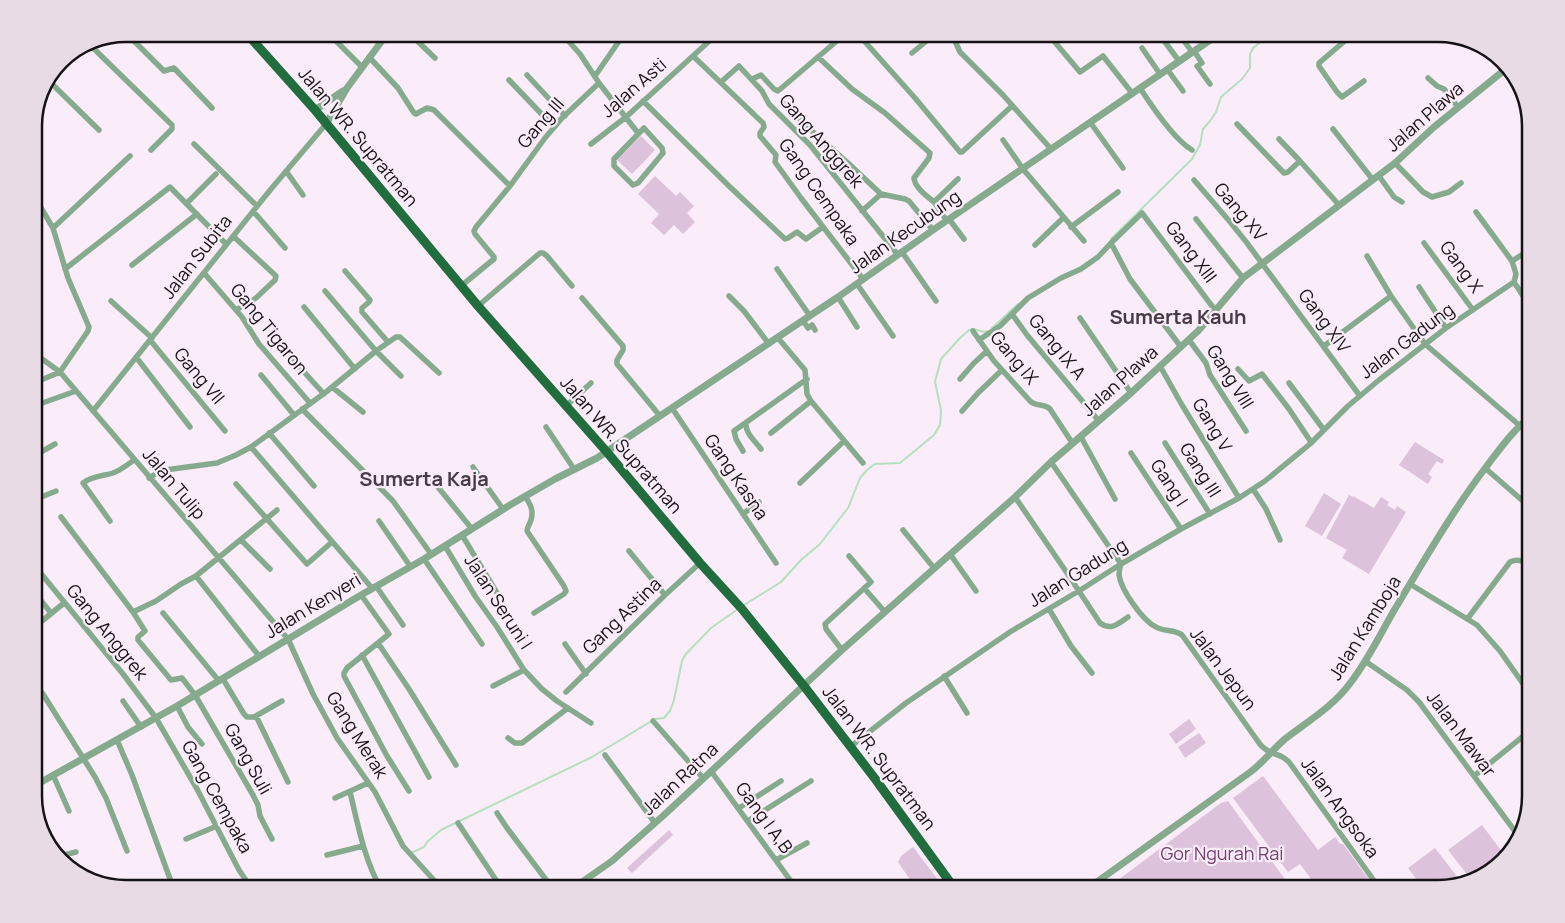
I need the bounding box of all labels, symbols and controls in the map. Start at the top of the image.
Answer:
street label: Jalan Asti [596,52,671,122]
street label: Jalan WR. Supratman [293,62,424,211]
street label: Jalan Plawa [1381,76,1468,156]
street label: Gang Anggrek [774,88,870,193]
street label: Gang III [511,92,569,153]
street label: Gang Cempaka [774,133,866,250]
street label: Gang XV [1209,177,1272,246]
street label: Jalan Kecubung [844,184,965,278]
street label: Jalan Subita [156,209,237,303]
street label: Gang XIII [1161,216,1223,287]
street label: Gang X [1435,236,1489,297]
street label: Gang Tigaron [226,278,314,379]
street label: Gang XIV [1293,284,1356,357]
street label: Jalan Gadung [1354,297,1458,384]
district label: Sumerta Kauh [1109,303,1247,330]
street label: Gang IX A [1024,309,1092,385]
street label: Gang IX [985,326,1044,389]
street label: Jalan Plawa [1076,340,1163,421]
street label: Gang VIII [1202,340,1260,413]
street label: Gang VII [169,342,230,409]
street label: Jalan WR. Supratman [555,370,688,518]
street label: Gang V [1188,393,1238,456]
street label: Gang Kasna [699,429,774,524]
street label: Gang III [1175,438,1227,501]
street label: Jalan Tulip [138,443,212,524]
street label: Gang I [1146,454,1194,511]
district label: Sumerta Kaja [359,465,489,492]
street label: Jalan Gadung [1024,532,1131,612]
street label: Jalan Seruni I [459,549,538,653]
street label: Jalan Kenyeri [260,567,365,643]
street label: Jalan Kamboja [1323,571,1406,684]
street label: Gang Astina [577,572,666,659]
street label: Gang Anggrek [62,578,155,685]
street label: Jalan Jepun [1185,622,1263,715]
street label: Jalan WR. Supratman [818,680,942,834]
street label: Gang Merak [322,686,395,783]
street label: Jalan Mawar [1422,686,1502,782]
street label: Gang Suli [220,719,278,798]
street label: Gang Cempaka [177,736,259,857]
street label: Jalan Ratna [636,737,723,820]
street label: Jalan Angsoka [1296,752,1385,862]
street label: Gang I A,B [731,777,799,858]
park label: Gor Ngurah Rai [1160,841,1284,865]

